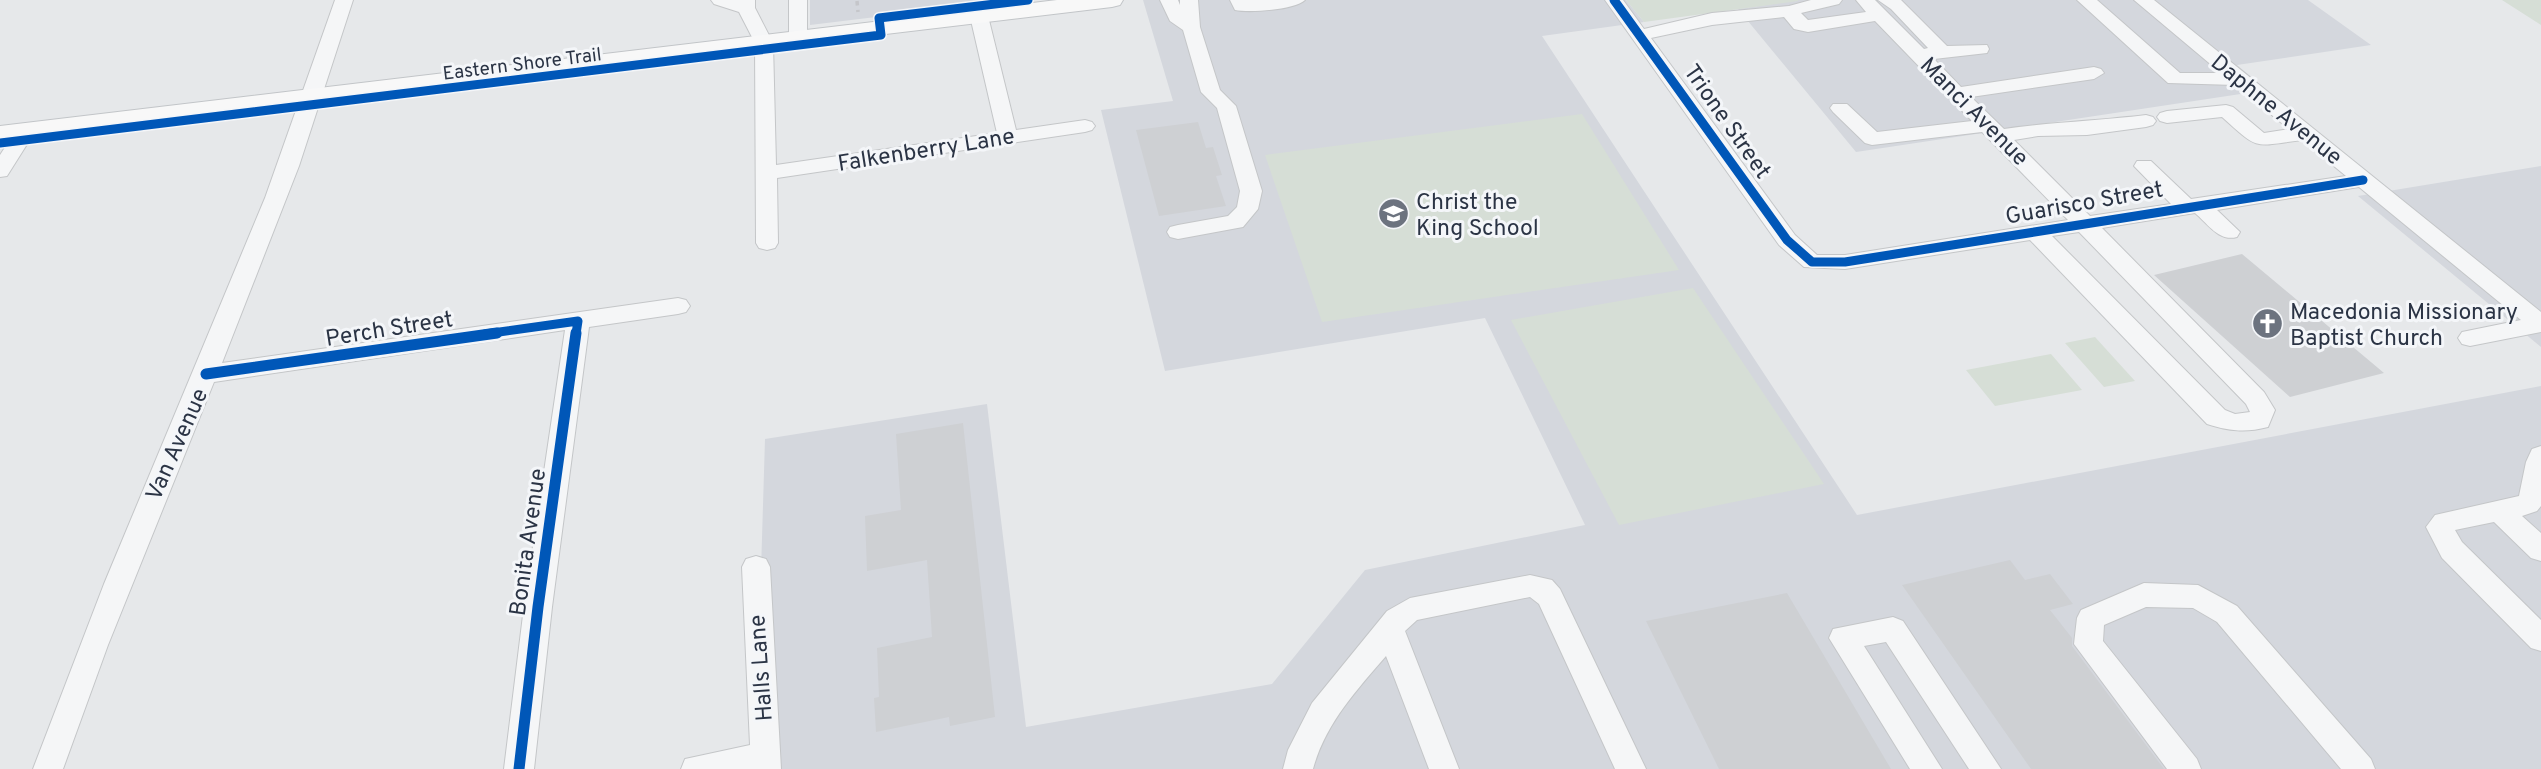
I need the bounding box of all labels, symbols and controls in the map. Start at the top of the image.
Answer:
street label: Eastern Shore Trail [441,43,603,87]
street label: Daphne Avenue [2204,49,2347,173]
street label: Manci Avenue [1913,52,2034,173]
street label: Trione Street [1676,60,1776,185]
street label: Falkenberry Lane [836,123,1017,180]
street label: Guarisco Street [2003,176,2166,233]
place label: Christ the King School [1416,189,1539,244]
school or university icon: Christ the King School [1376,197,1410,231]
place label: Macedonia Missionary Baptist Church [2290,299,2518,354]
street label: Perch Street [324,306,455,355]
church icon: Macedonia Missionary Baptist Church [2250,307,2284,341]
street label: Van Avenue [141,384,216,506]
street label: Bonita Avenue [505,467,554,618]
street label: Halls Lane [744,614,781,722]

